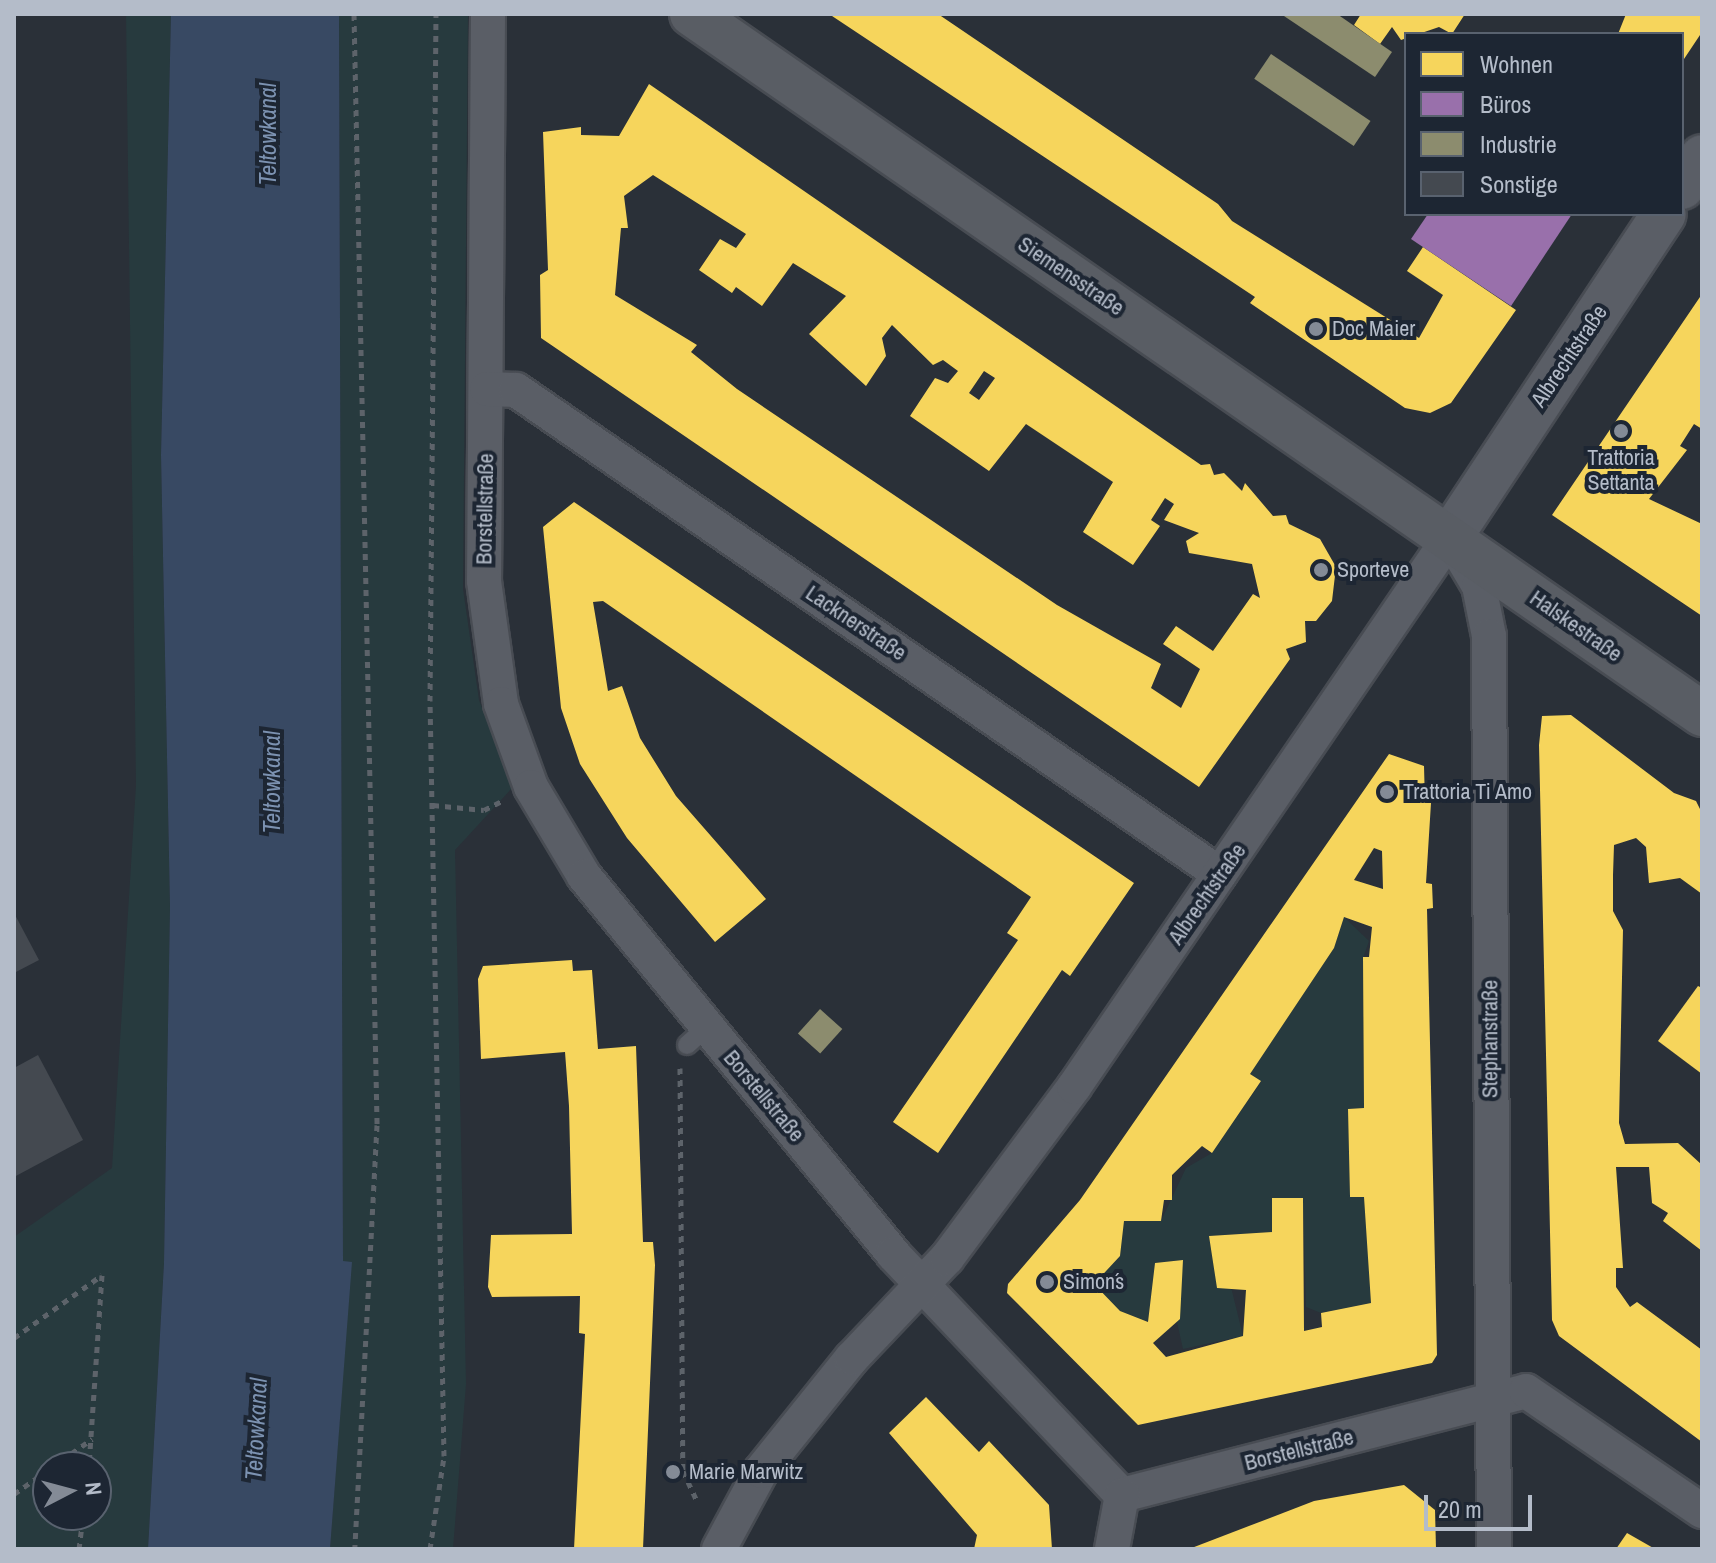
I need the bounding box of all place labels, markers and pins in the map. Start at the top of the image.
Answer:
place label: Doc Maier [1332,316,1415,342]
marker: Doc Maier [1307,320,1325,338]
marker: Trattoria Settanta [1612,422,1630,440]
place label: Trattoria Settanta [1587,444,1655,496]
place label: Sporteve [1337,557,1409,583]
marker: Sporteve [1312,561,1330,579]
place label: Trattoria Ti Amo [1403,779,1533,805]
marker: Trattoria Ti Amo [1378,783,1396,801]
place label: Simon´s [1063,1269,1124,1295]
marker: Simon´s [1038,1273,1056,1291]
place label: Marie Marwitz [689,1459,803,1485]
marker: Marie Marwitz [664,1463,682,1481]

